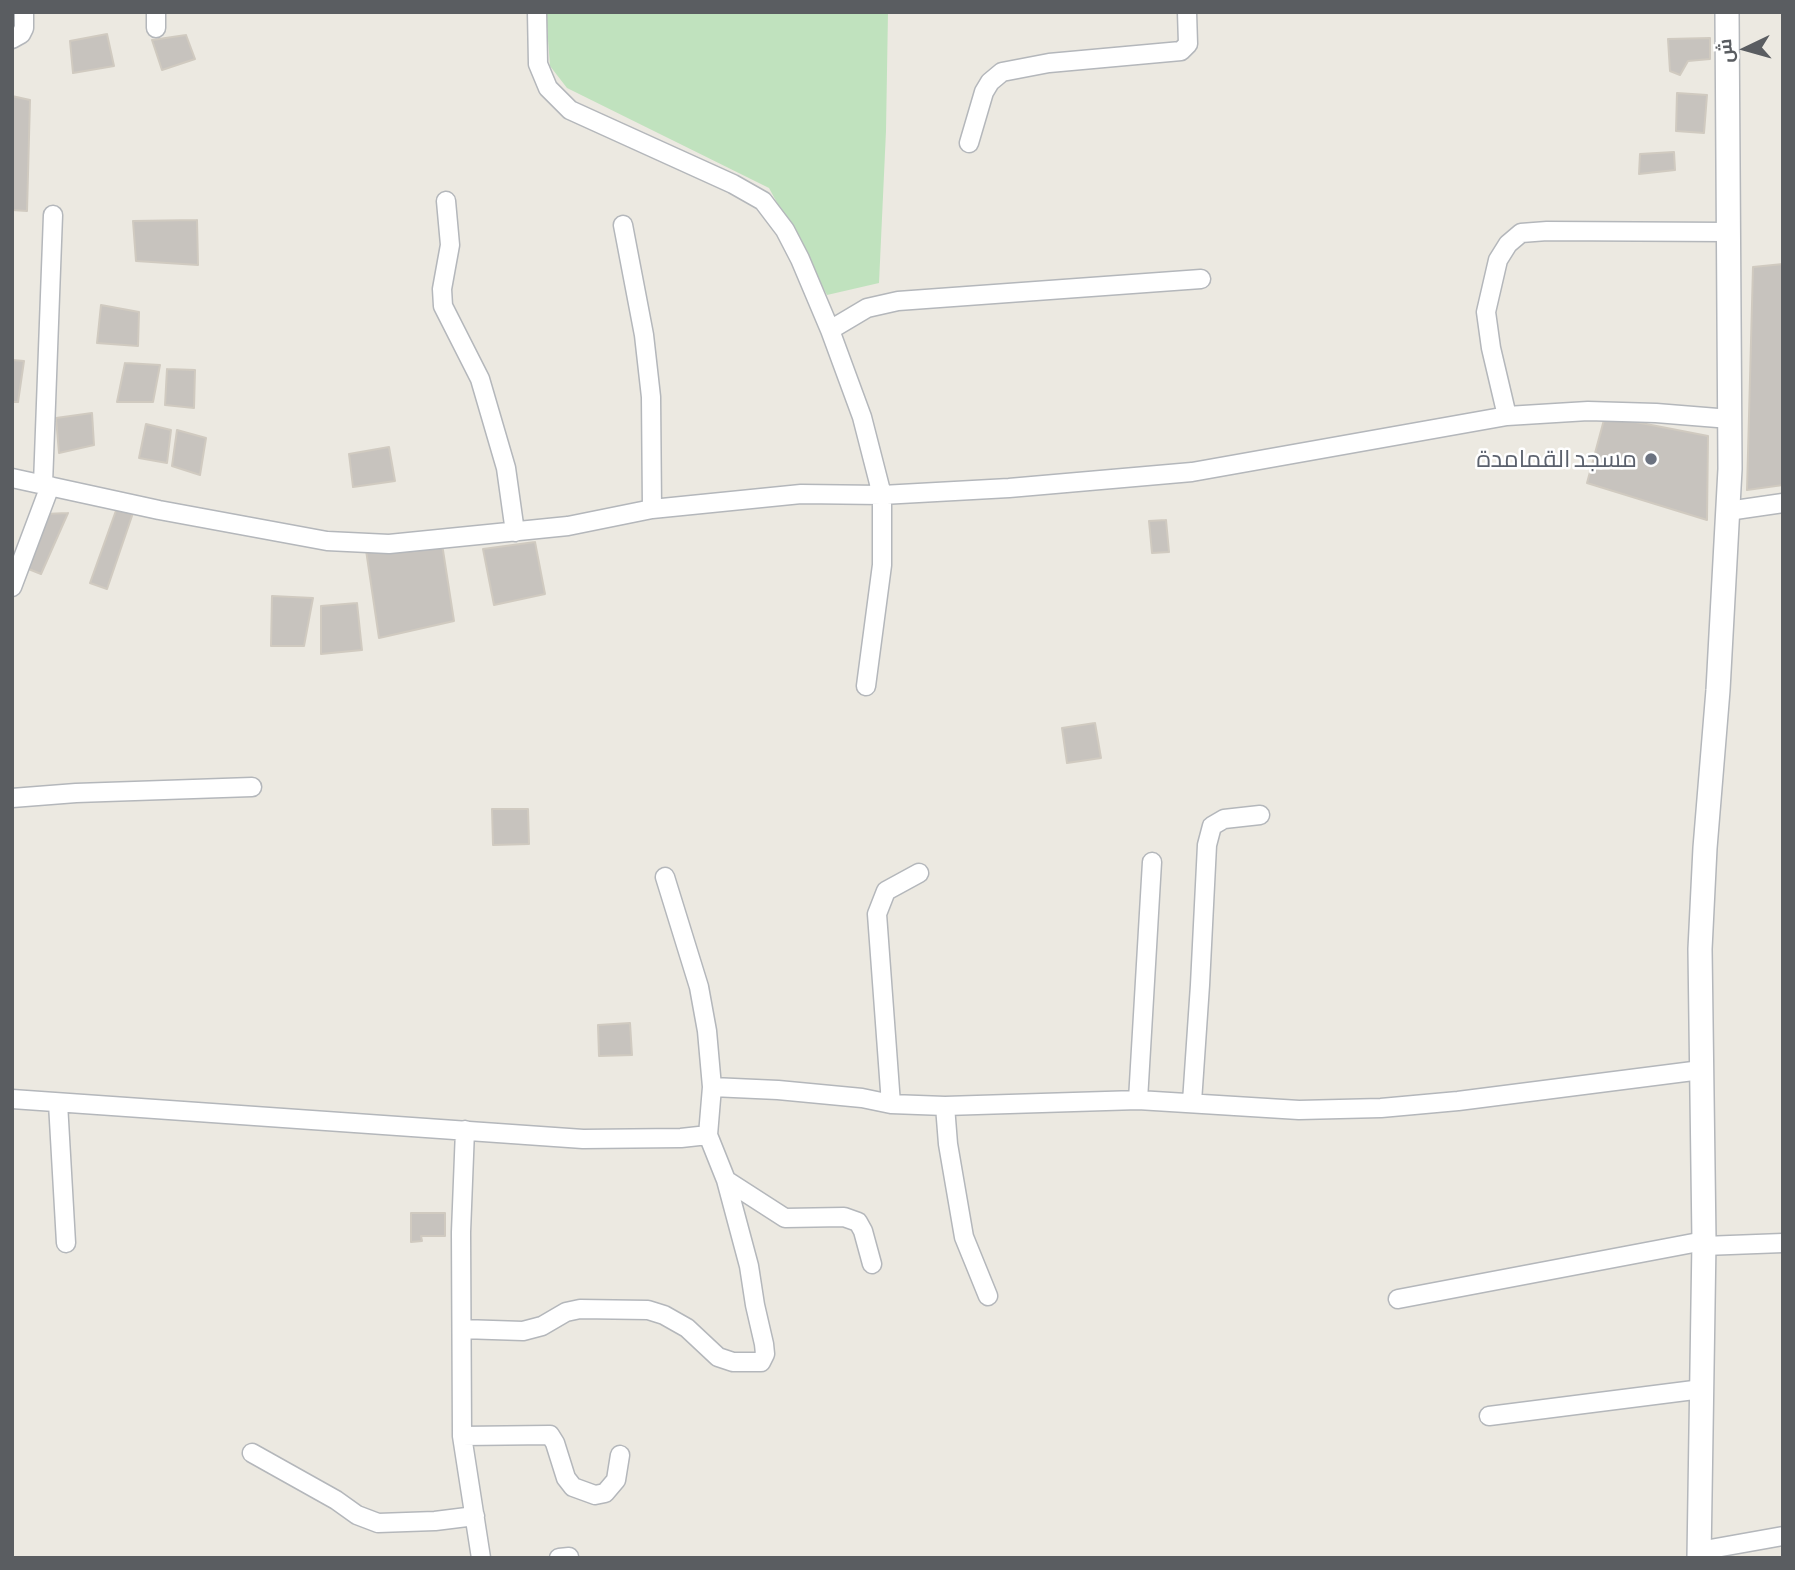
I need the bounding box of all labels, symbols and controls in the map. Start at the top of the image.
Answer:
north arrow [1711,14,1781,84]
text: ش [1713,38,1737,64]
place label: مسجد القمامدة [1476,445,1637,473]
marker: مسجد القمامدة [1643,451,1659,467]

